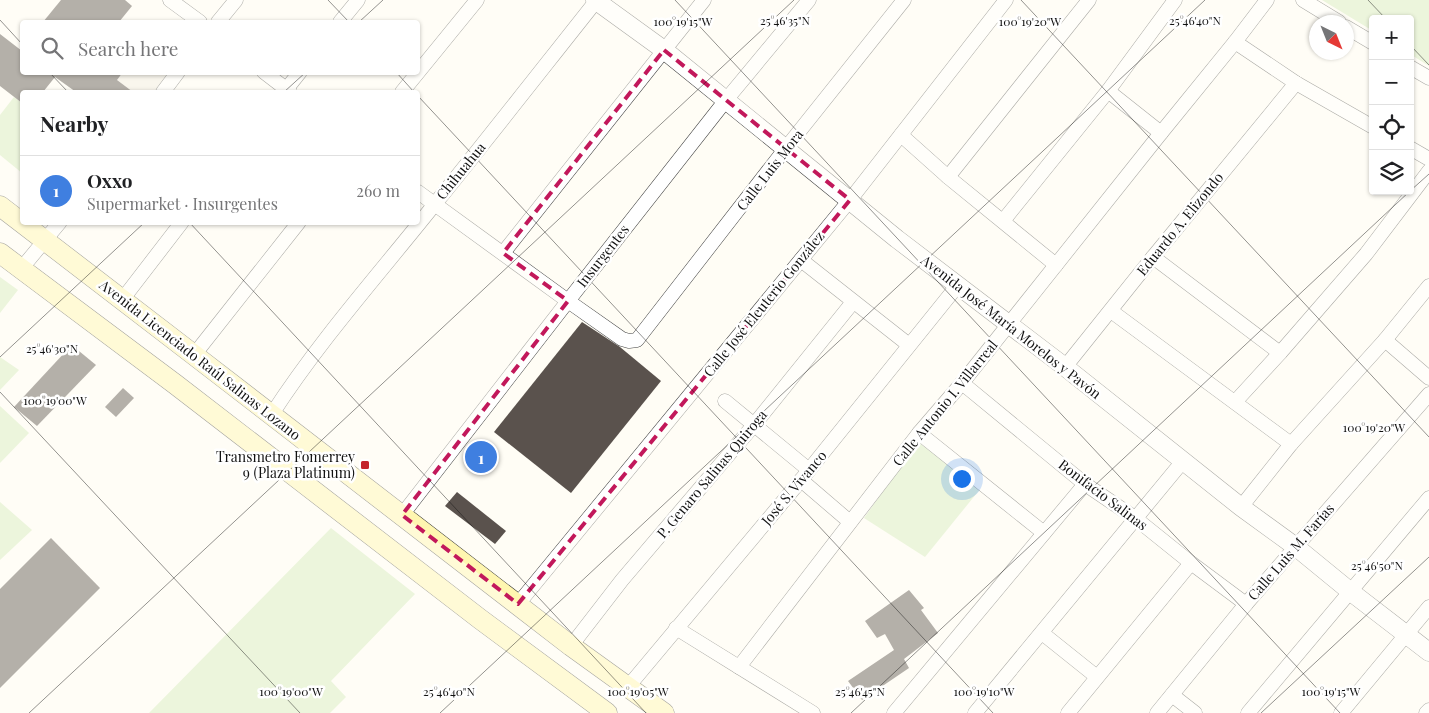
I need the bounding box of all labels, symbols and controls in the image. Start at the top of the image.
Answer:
text: 25°46'35"N [760,12,811,28]
text: 25°46'40"N [1169,12,1221,28]
text: 100°19'15"W [654,13,713,29]
text: 100°19'20"W [999,13,1061,29]
north arrow [1309,15,1354,60]
map controls [1369,15,1414,195]
button: + [1369,15,1414,60]
search box [20,20,420,75]
icon: search [38,34,66,62]
text: Search here [78,35,178,61]
button: − [1369,60,1414,105]
button: locate [1369,105,1414,150]
text: Nearby [40,109,109,137]
street label: Calle Luis Mora [732,125,807,214]
street label: Chihuahua [432,138,490,203]
button: layers [1369,150,1414,195]
text: Oxxo [87,167,133,193]
street label: Eduardo A. Elizondo [1132,168,1227,279]
text: 1 [53,180,59,201]
text: 260 m [356,180,400,201]
text: Supermarket · Insurgentes [87,193,278,214]
street label: Insurgentes [572,220,633,291]
street label: Calle José Eleuterio González [699,227,829,380]
street label: Avenida José María Morelos y Pavón [917,250,1106,403]
street label: Avenida Licenciado Raúl Salinas Lozano [95,274,305,444]
street label: Calle Antonio I. Villarreal [888,336,1001,470]
text: 25°46'30"N [26,340,79,356]
text: 100°19'00"W [23,392,87,408]
street label: P. Genaro Salinas Quiroga [652,406,771,542]
text: 100°19'20"W [1343,419,1405,435]
pin: 1 [465,438,497,476]
street label: José S. Vivanco [756,446,831,530]
place label: Transmetro Fomerrey 9 (Plaza Platinum) [216,447,355,482]
street label: Bonifacio Salinas [1055,455,1152,534]
marker: Transmetro Fomerrey 9 (Plaza Platinum) [359,459,371,471]
your location [949,466,975,492]
street label: Calle Luis M. Farías [1243,499,1338,604]
text: 25°46'50"N [1351,557,1403,573]
text: 100°19'00"W [259,683,323,699]
text: 25°46'40"N [423,683,475,699]
text: 100°19'05"W [607,683,669,699]
text: 25°46'45"N [835,683,885,699]
text: 100°19'10"W [954,683,1015,699]
text: 100°19'15"W [1302,683,1361,699]

